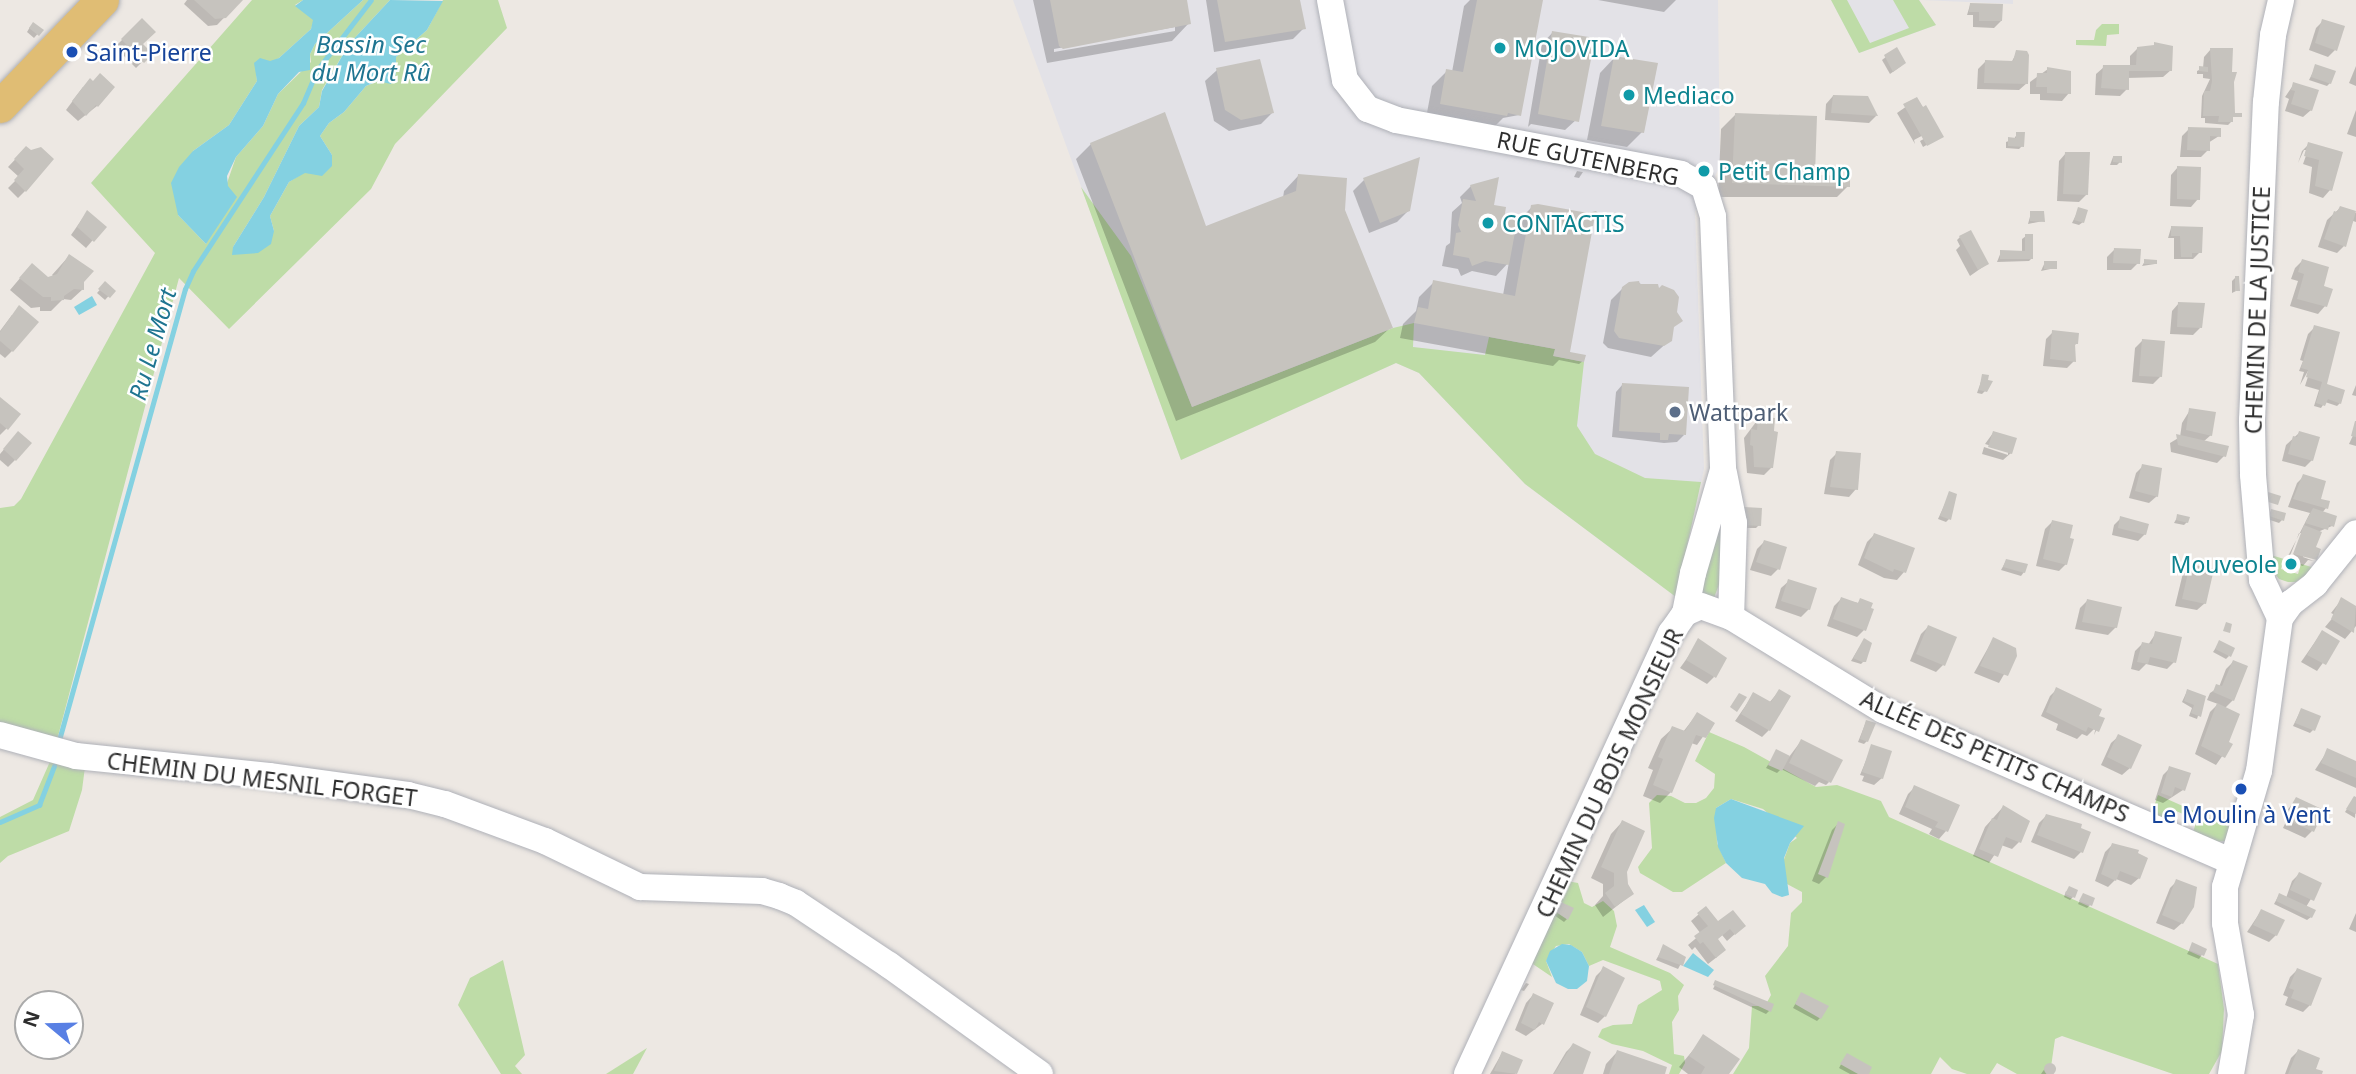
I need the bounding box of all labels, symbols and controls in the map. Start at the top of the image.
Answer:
water label: Bassin Sec du Mort Rû [311,30,431,86]
place label: MOJOVIDA [1514,34,1629,62]
place label: Saint-Pierre [86,38,212,66]
marker: MOJOVIDA [1492,40,1508,56]
marker: Saint-Pierre [64,44,80,60]
place label: Mediaco [1643,81,1735,109]
marker: Mediaco [1621,87,1637,103]
street label: RUE GUTENBERG [1495,125,1681,191]
place label: Petit Champ [1718,157,1851,185]
marker: Petit Champ [1696,163,1712,179]
street label: CHEMIN DE LA JUSTICE [2239,185,2275,435]
place label: CONTACTIS [1502,209,1625,237]
marker: CONTACTIS [1480,215,1496,231]
water label: Ru Le Mort [122,285,182,403]
place label: Wattpark [1689,398,1788,426]
marker: Wattpark [1667,404,1683,420]
place label: Mouveole [2171,550,2277,578]
marker: Mouveole [2283,556,2299,572]
street label: CHEMIN DU BOIS MONSIEUR [1530,624,1688,922]
street label: ALLÉE DES PETITS CHAMPS [1857,684,2133,828]
street label: CHEMIN DU MESNIL FORGET [105,746,419,812]
marker: Le Moulin à Vent [2233,781,2249,797]
place label: Le Moulin à Vent [2151,800,2331,828]
north arrow [14,990,84,1060]
text: N [16,1007,46,1030]

